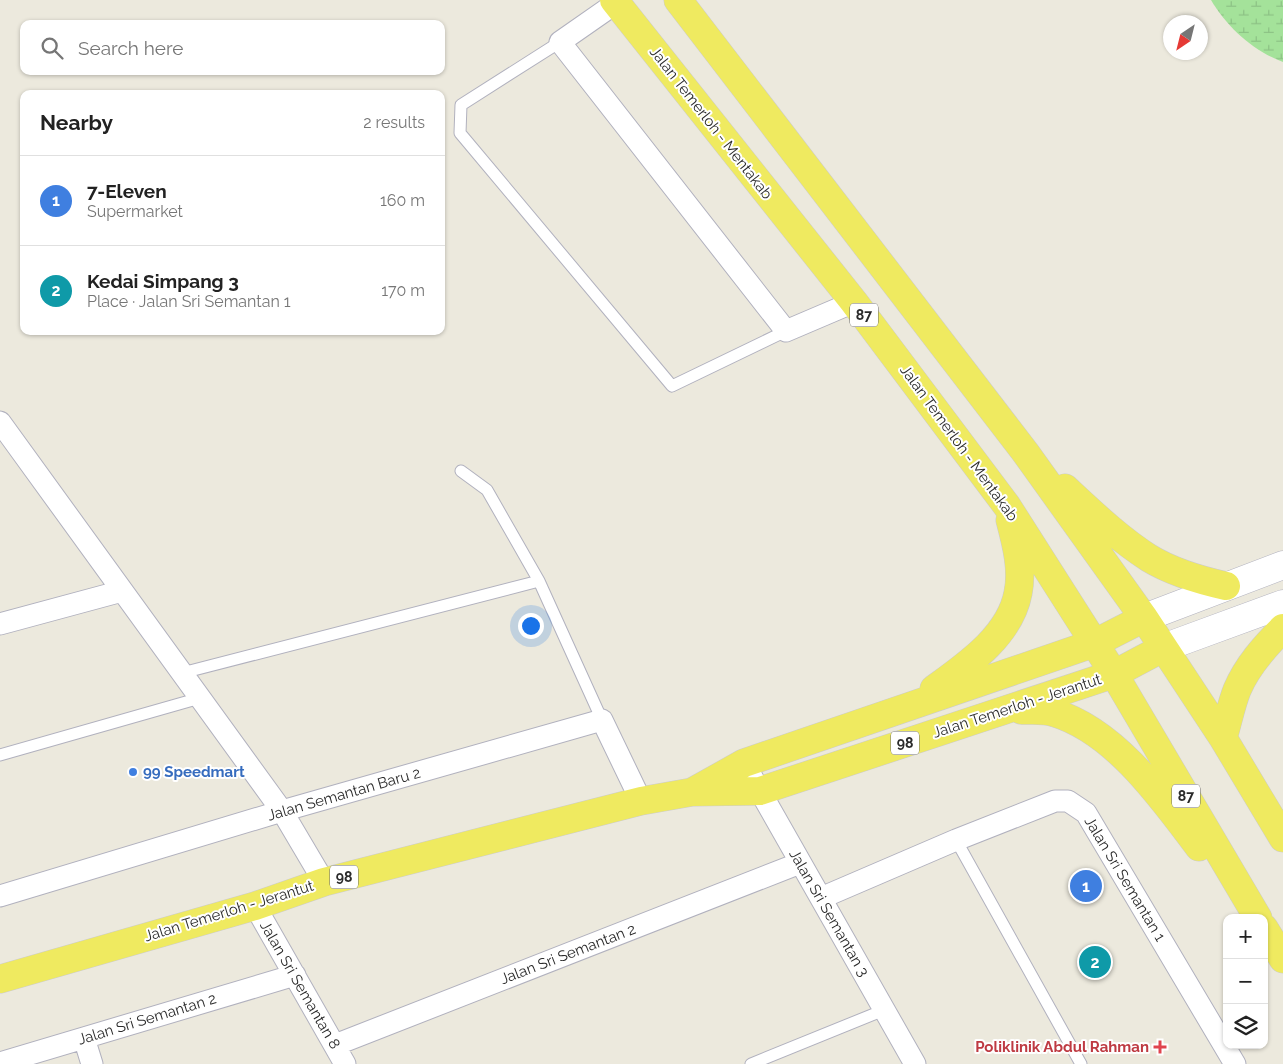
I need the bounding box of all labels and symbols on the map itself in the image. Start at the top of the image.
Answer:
north arrow [1163,15,1208,60]
street label: Jalan Temerloh - Mentakab [646,43,776,203]
road number: 87 [850,304,878,326]
street label: Jalan Temerloh - Mentakab [896,361,1022,525]
your location [518,613,544,639]
street label: Jalan Temerloh - Jerantut [931,670,1103,742]
road number: 98 [891,731,919,754]
place label: 99 Speedmart [143,763,245,781]
street label: Jalan Semantan Baru 2 [265,763,423,824]
marker: 99 Speedmart [127,766,139,778]
road number: 87 [1172,784,1200,808]
street label: Jalan Sri Semantan 1 [1081,813,1169,945]
street label: Jalan Sri Semantan 3 [785,846,873,980]
road number: 98 [330,866,358,889]
pin: 1 [1070,867,1102,905]
street label: Jalan Temerloh - Jerantut [142,877,316,945]
street label: Jalan Sri Semantan 8 [256,918,344,1052]
street label: Jalan Sri Semantan 2 [498,920,638,988]
pin: 2 [1079,943,1111,981]
street label: Jalan Sri Semantan 2 [76,989,219,1049]
place label: Poliklinik Abdul Rahman [975,1038,1149,1056]
marker: Poliklinik Abdul Rahman [1153,1040,1167,1054]

